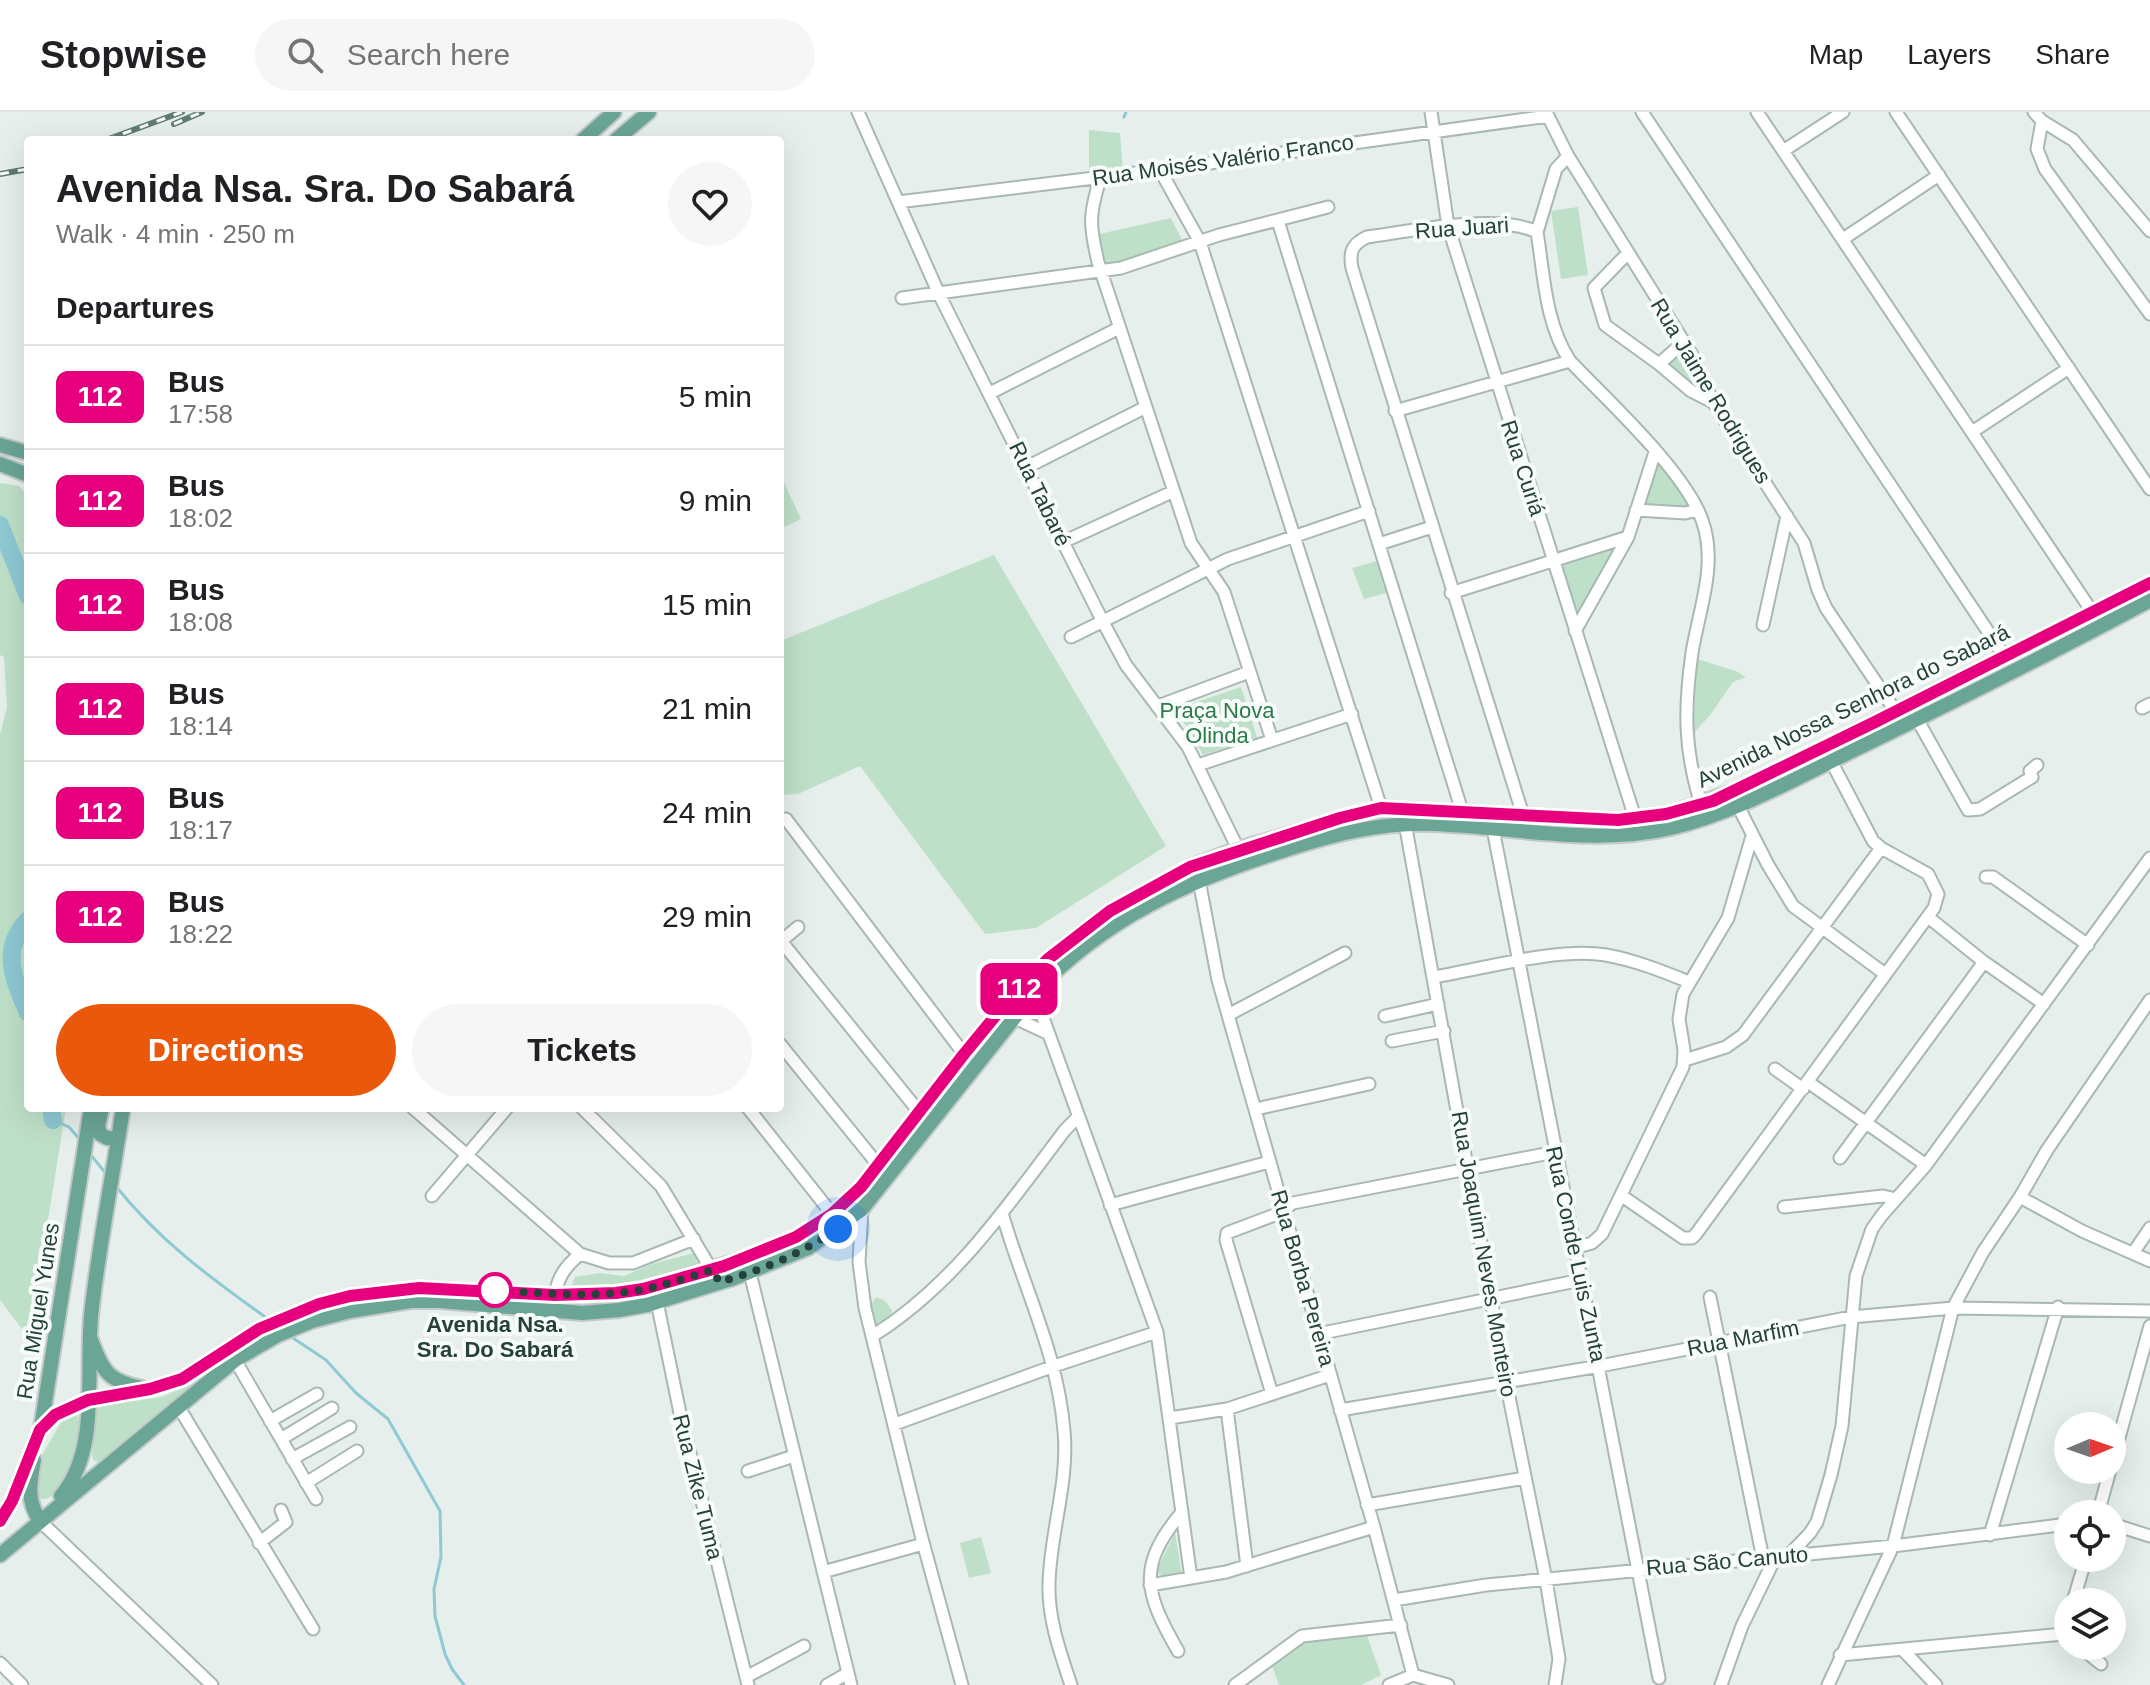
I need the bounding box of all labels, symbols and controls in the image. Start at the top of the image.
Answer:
search box [255,19,815,91]
icon: search [283,33,327,77]
text: Stopwise [40,34,207,76]
text: Search here [347,38,510,71]
text: Map [1809,39,1863,70]
text: Layers [1907,39,1991,70]
text: Share [2035,39,2110,70]
street label: Rua Moisés Valério Franco [1091,129,1355,191]
button: heart [668,162,752,246]
text: Avenida Nsa. Sra. Do Sabará [56,168,574,210]
street label: Rua Juari [1414,212,1510,244]
text: Walk · 4 min · 250 m [56,219,295,249]
text: Departures [56,291,214,324]
street label: Rua Jaime Rodrigues [1646,294,1776,488]
text: Bus [168,365,225,398]
text: 5 min [679,380,752,413]
text: 112 [77,381,123,412]
text: 17:58 [168,399,233,429]
street label: Rua Curiá [1496,417,1550,520]
street label: Rua Tabaré [1004,438,1076,550]
text: Bus [168,469,225,502]
text: 9 min [679,484,752,517]
text: 112 [77,485,123,516]
text: 18:02 [168,503,233,533]
text: Bus [168,573,225,606]
text: 15 min [662,588,752,621]
text: 112 [77,589,123,620]
text: 18:08 [168,607,233,637]
street label: Avenida Nossa Senhora do Sabará [1693,619,2014,793]
text: Bus [168,677,225,710]
text: 21 min [662,692,752,725]
text: 112 [77,693,123,724]
park label: Praça Nova Olinda [1160,698,1275,748]
text: 18:14 [168,711,233,741]
text: Bus [168,781,225,814]
text: 24 min [662,796,752,829]
text: 112 [77,797,123,828]
text: 18:17 [168,815,233,845]
text: Bus [168,885,225,918]
text: 29 min [662,900,752,933]
text: 112 [77,901,123,932]
text: 18:22 [168,919,233,949]
line badge: 112 [973,963,1065,1015]
text: 112 [996,973,1042,1004]
button: Directions [56,1004,396,1096]
button: Tickets [412,1004,752,1096]
street label: Rua Joaquim Neves Monteiro [1447,1109,1521,1399]
street label: Rua Conde Luis Zunta [1541,1144,1611,1365]
street label: Rua Borba Pereira [1266,1187,1340,1370]
your location [818,1209,858,1249]
street label: Rua Miguel Yunes [12,1221,64,1401]
marker: Avenida Nsa. Sra. Do Sabará [478,1273,512,1307]
place label: Avenida Nsa. Sra. Do Sabará [417,1312,574,1362]
street label: Rua Marfim [1685,1315,1801,1361]
street label: Rua Zike Tuma [668,1412,728,1563]
north arrow [2054,1412,2126,1484]
map controls [2054,1412,2126,1660]
button: locate [2054,1500,2126,1572]
street label: Rua São Canuto [1645,1541,1809,1581]
button: layers [2054,1588,2126,1660]

